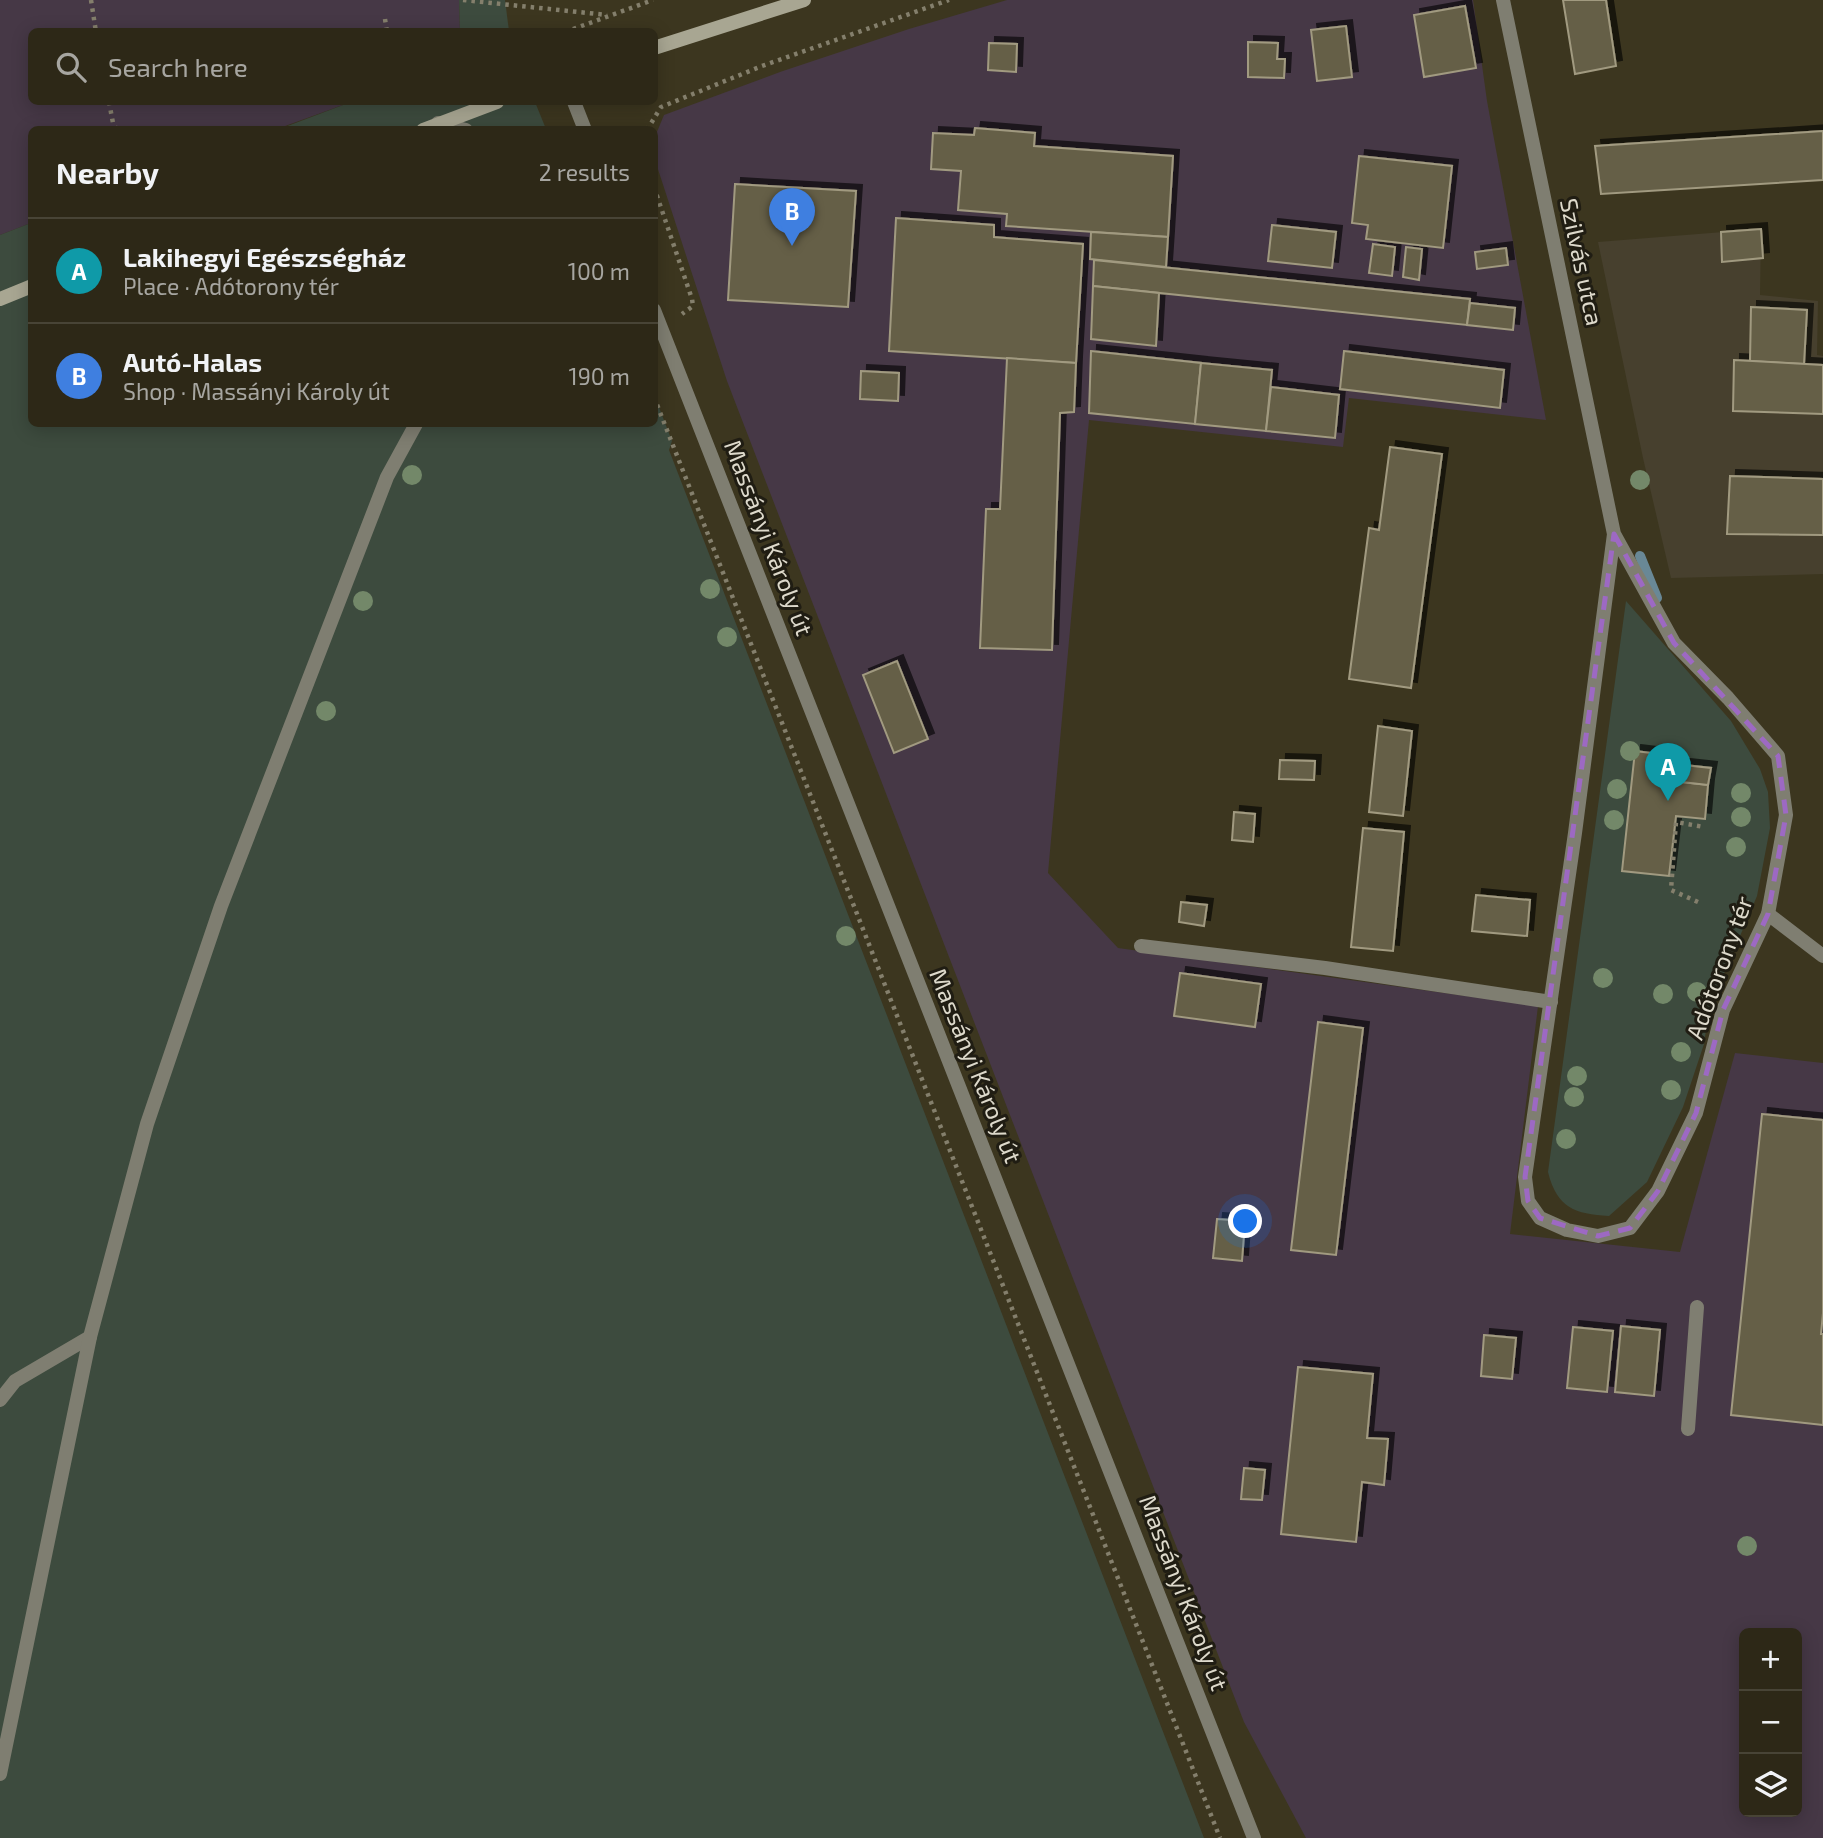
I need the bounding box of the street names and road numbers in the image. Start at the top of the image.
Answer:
street label: Szilvás utca [1555,195,1610,328]
street label: Massányi Károly út [719,436,820,639]
street label: Adótorony tér [1679,891,1758,1043]
street label: Massányi Károly út [924,964,1029,1167]
street label: Massányi Károly út [1134,1491,1235,1694]

